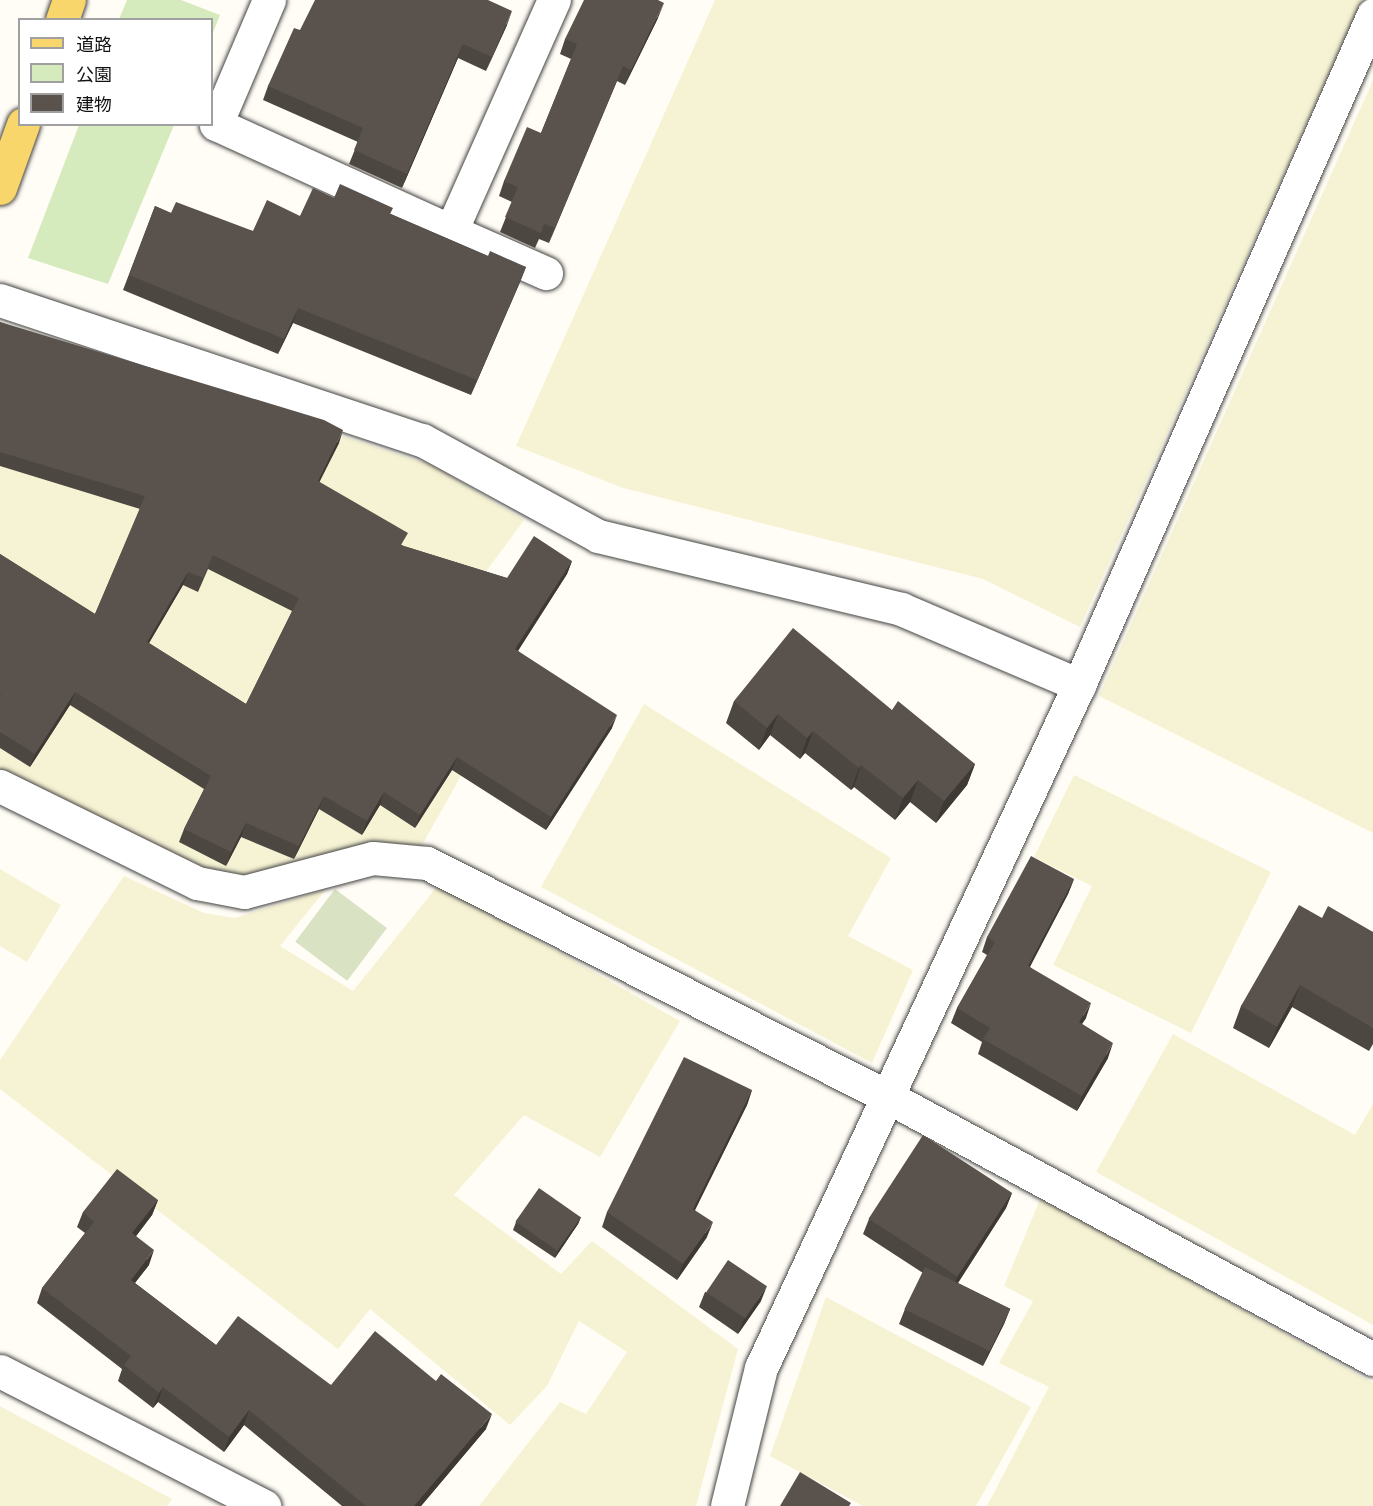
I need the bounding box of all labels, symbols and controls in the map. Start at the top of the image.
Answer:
legend [18,18,213,126]
text: 道路 [76,33,112,56]
text: 公園 [76,63,112,86]
text: 建物 [76,93,112,116]

